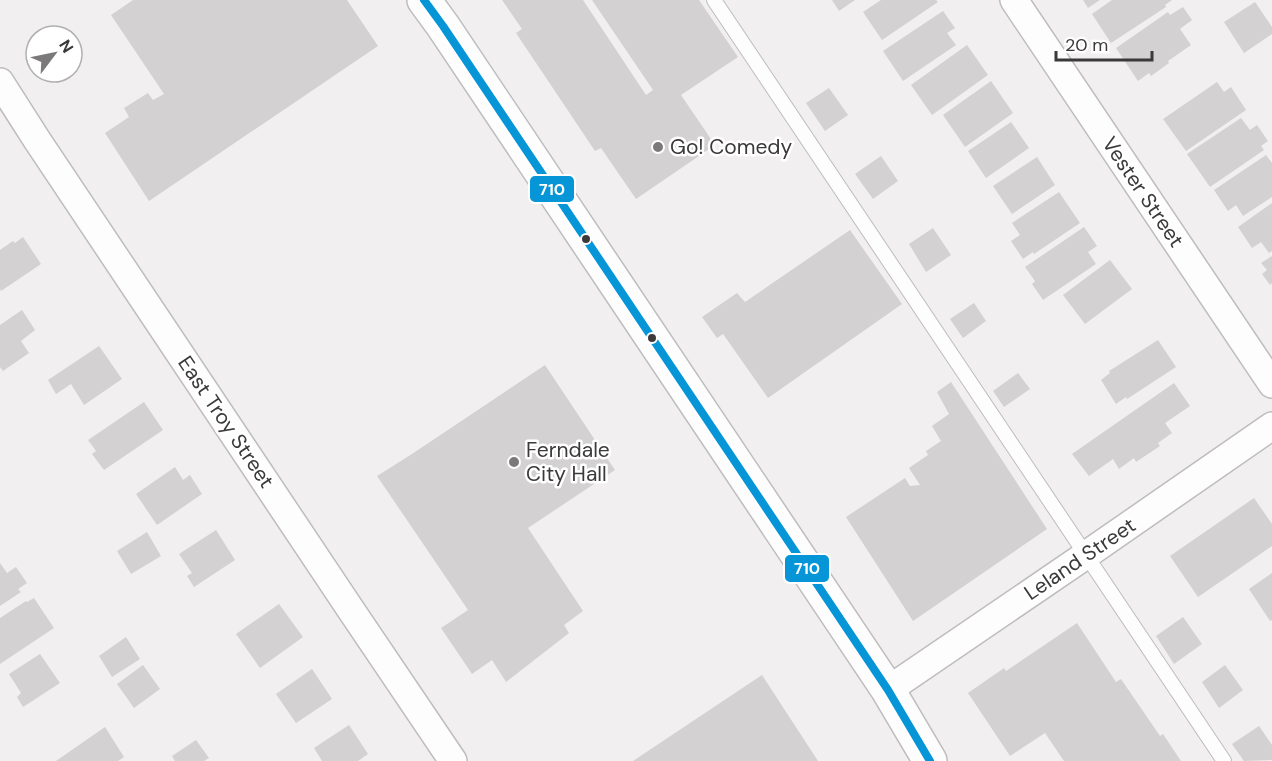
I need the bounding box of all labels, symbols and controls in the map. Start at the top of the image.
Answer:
north arrow [24,24,84,84]
scale bar [1056,24,1152,62]
text: 20 m [1065,33,1108,57]
text: N [54,36,78,57]
street label: Vester Street [1096,131,1190,253]
place label: Go! Comedy [670,133,793,161]
marker: Go! Comedy [651,140,665,154]
line badge: 710 [529,175,575,203]
text: 710 [539,179,565,200]
unlabelled marker [580,233,592,245]
unlabelled marker [646,332,658,344]
street label: East Troy Street [171,351,281,493]
place label: Ferndale City Hall [526,436,610,488]
marker: Ferndale City Hall [507,455,521,469]
street label: Leland Street [1019,511,1141,607]
line badge: 710 [784,554,830,583]
text: 710 [794,558,820,579]

